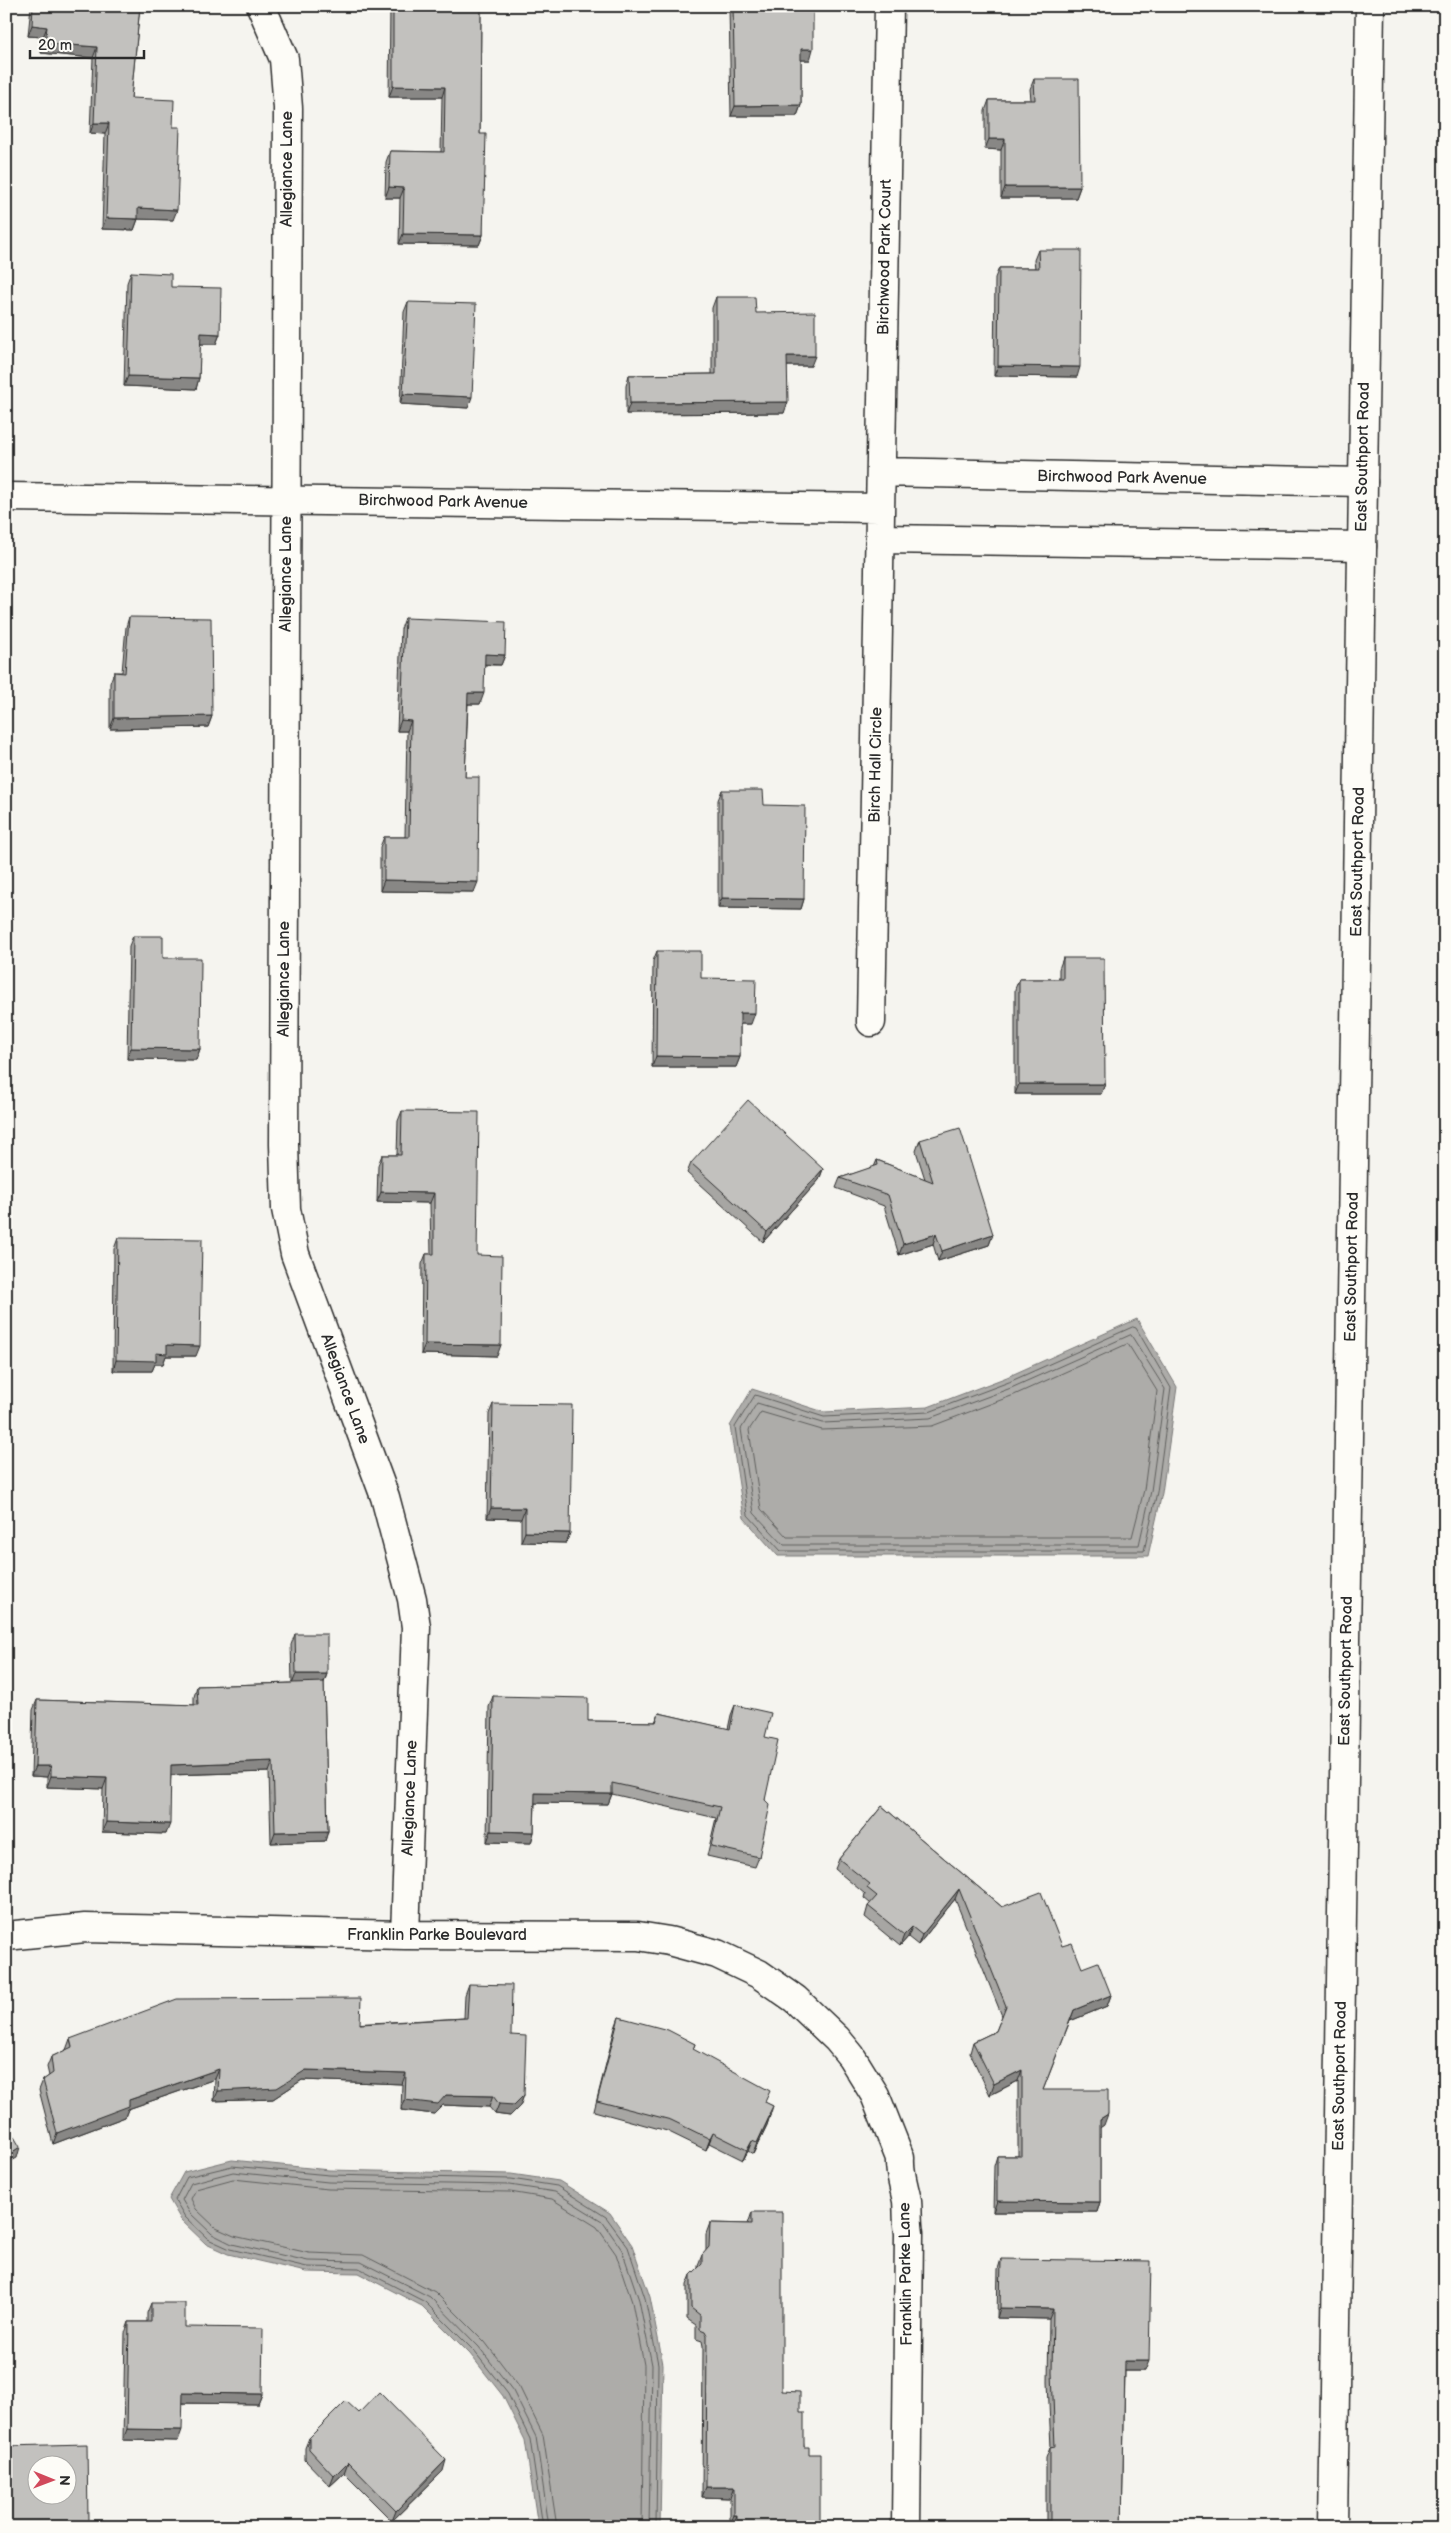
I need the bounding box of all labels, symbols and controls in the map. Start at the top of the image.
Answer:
scale bar [30,28,144,60]
text: 20 m [38,36,72,55]
street label: Allegiance Lane [278,111,297,227]
street label: Birchwood Park Court [874,179,896,335]
street label: East Southport Road [1352,382,1374,532]
street label: Birchwood Park Avenue [1037,467,1208,489]
street label: Birchwood Park Avenue [358,491,529,513]
street label: Allegiance Lane [277,516,296,632]
street label: Birch Hall Circle [865,706,887,823]
street label: East Southport Road [1347,787,1369,937]
street label: Allegiance Lane [275,921,294,1037]
street label: East Southport Road [1341,1192,1363,1342]
street label: Allegiance Lane [316,1331,374,1447]
street label: East Southport Road [1335,1596,1357,1746]
street label: Allegiance Lane [398,1739,422,1856]
street label: Franklin Parke Boulevard [347,1926,527,1945]
street label: East Southport Road [1329,2001,1351,2151]
street label: Franklin Parke Lane [895,2202,917,2346]
north arrow [28,2456,78,2506]
text: N [56,2475,73,2486]

